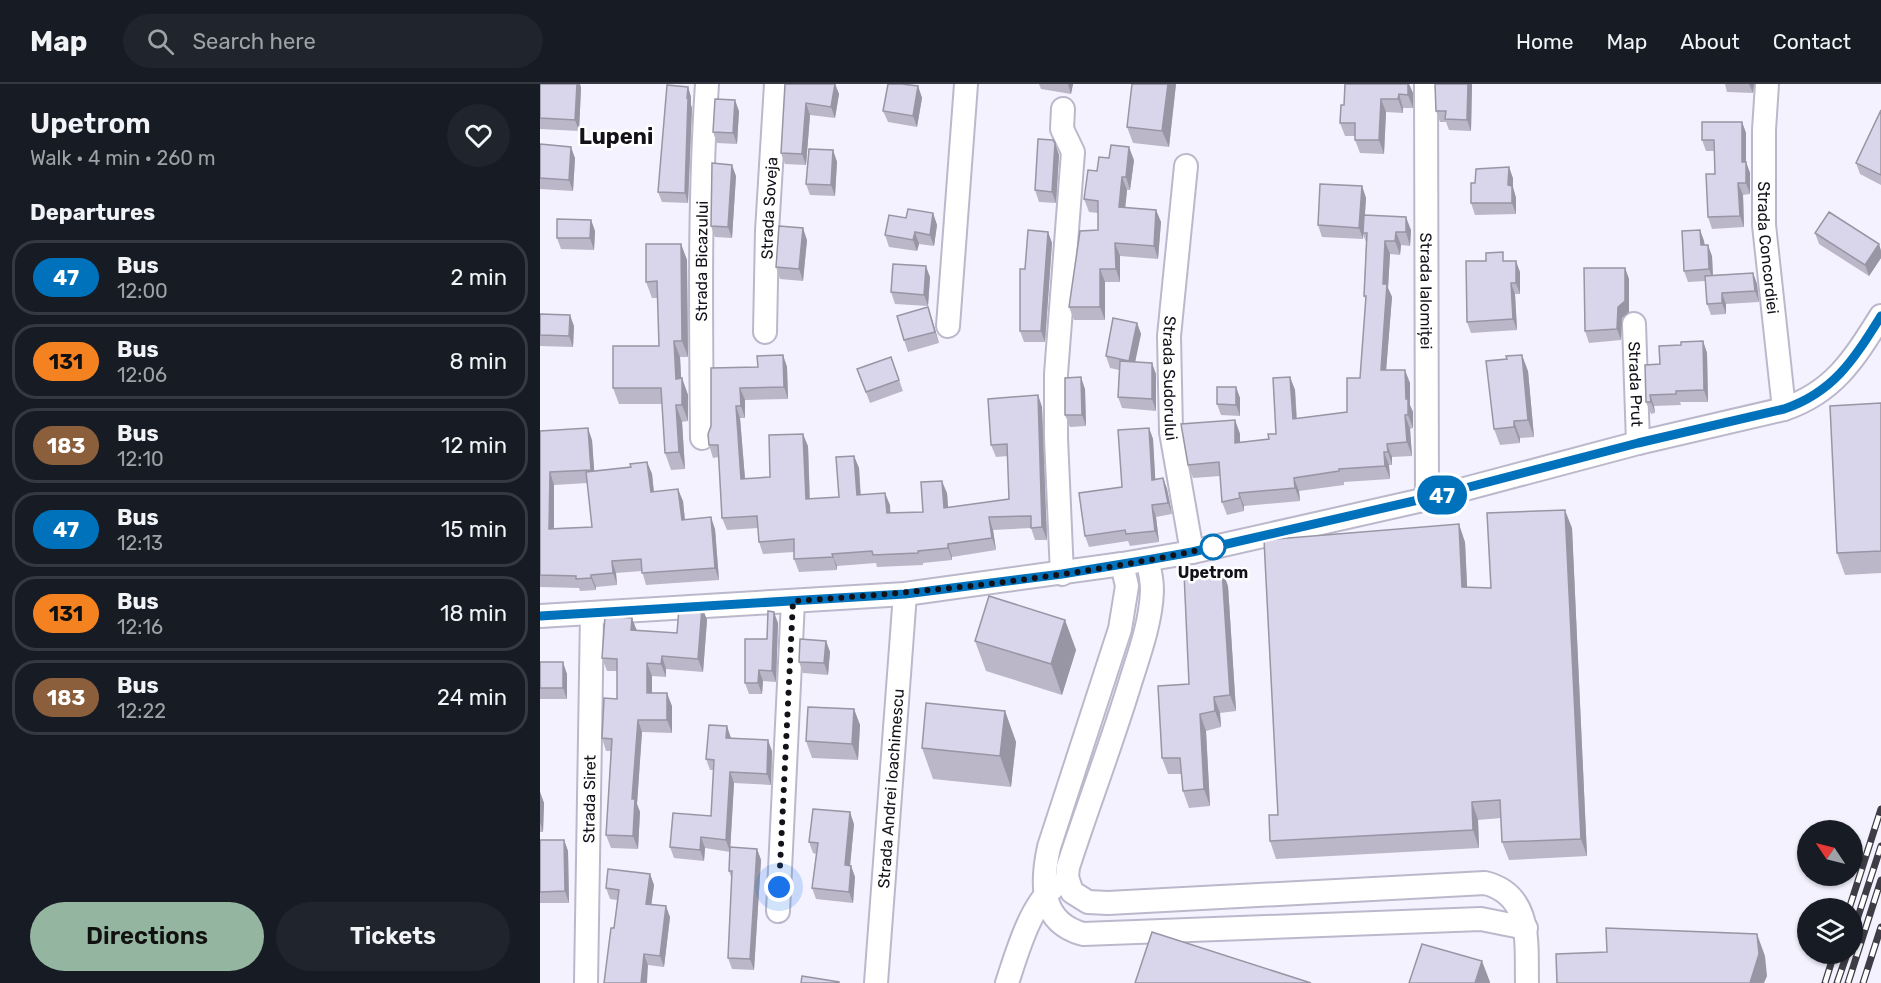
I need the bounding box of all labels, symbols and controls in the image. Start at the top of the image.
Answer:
search box [123,14,543,68]
text: Map [30,25,87,58]
icon: search [144,25,177,58]
text: Search here [192,28,316,55]
text: Home [1516,29,1573,54]
text: Map [1606,29,1647,54]
text: About [1680,29,1740,54]
text: Contact [1773,29,1851,54]
button: heart [447,104,510,167]
text: Upetrom [30,107,151,140]
district label: Lupeni [579,123,653,150]
text: Walk · 4 min · 260 m [30,146,216,170]
street label: Strada Soveja [757,156,781,260]
street label: Strada Concordiei [1754,181,1783,315]
text: Departures [30,199,155,226]
street label: Strada Bicazului [692,200,711,321]
street label: Strada Ialomiței [1417,233,1436,349]
text: Bus [117,252,159,279]
text: 2 min [450,264,507,291]
text: 47 [53,265,79,290]
text: 12:00 [117,279,168,303]
street label: Strada Sudorului [1159,315,1182,442]
text: Bus [117,336,159,363]
street label: Strada Prut [1625,341,1647,427]
text: 8 min [449,348,507,375]
text: 131 [49,349,83,374]
text: 12:06 [117,363,167,387]
text: Bus [117,420,159,447]
text: 12 min [441,432,507,459]
text: 183 [47,433,85,458]
text: 12:10 [117,447,164,471]
line badge: 47 [1415,476,1469,514]
text: 47 [1429,483,1455,508]
text: Bus [117,504,159,531]
text: 15 min [441,516,507,543]
text: 47 [53,517,79,542]
text: 12:13 [117,531,163,555]
marker: Upetrom [1200,534,1226,560]
place label: Upetrom [1178,563,1248,582]
text: Bus [117,588,159,615]
text: 18 min [440,600,507,627]
text: 131 [49,601,83,626]
text: 12:16 [117,615,163,639]
text: Bus [117,672,159,699]
text: 24 min [437,684,507,711]
text: 183 [47,685,85,710]
street label: Strada Andrei Ioachimescu [874,688,907,889]
text: 12:22 [117,699,166,723]
street label: Strada Siret [579,755,599,843]
north arrow [1797,820,1863,886]
map controls [1797,820,1863,964]
your location [764,872,794,902]
button: layers [1797,898,1863,964]
button: Directions [30,902,264,971]
button: Tickets [276,902,510,971]

